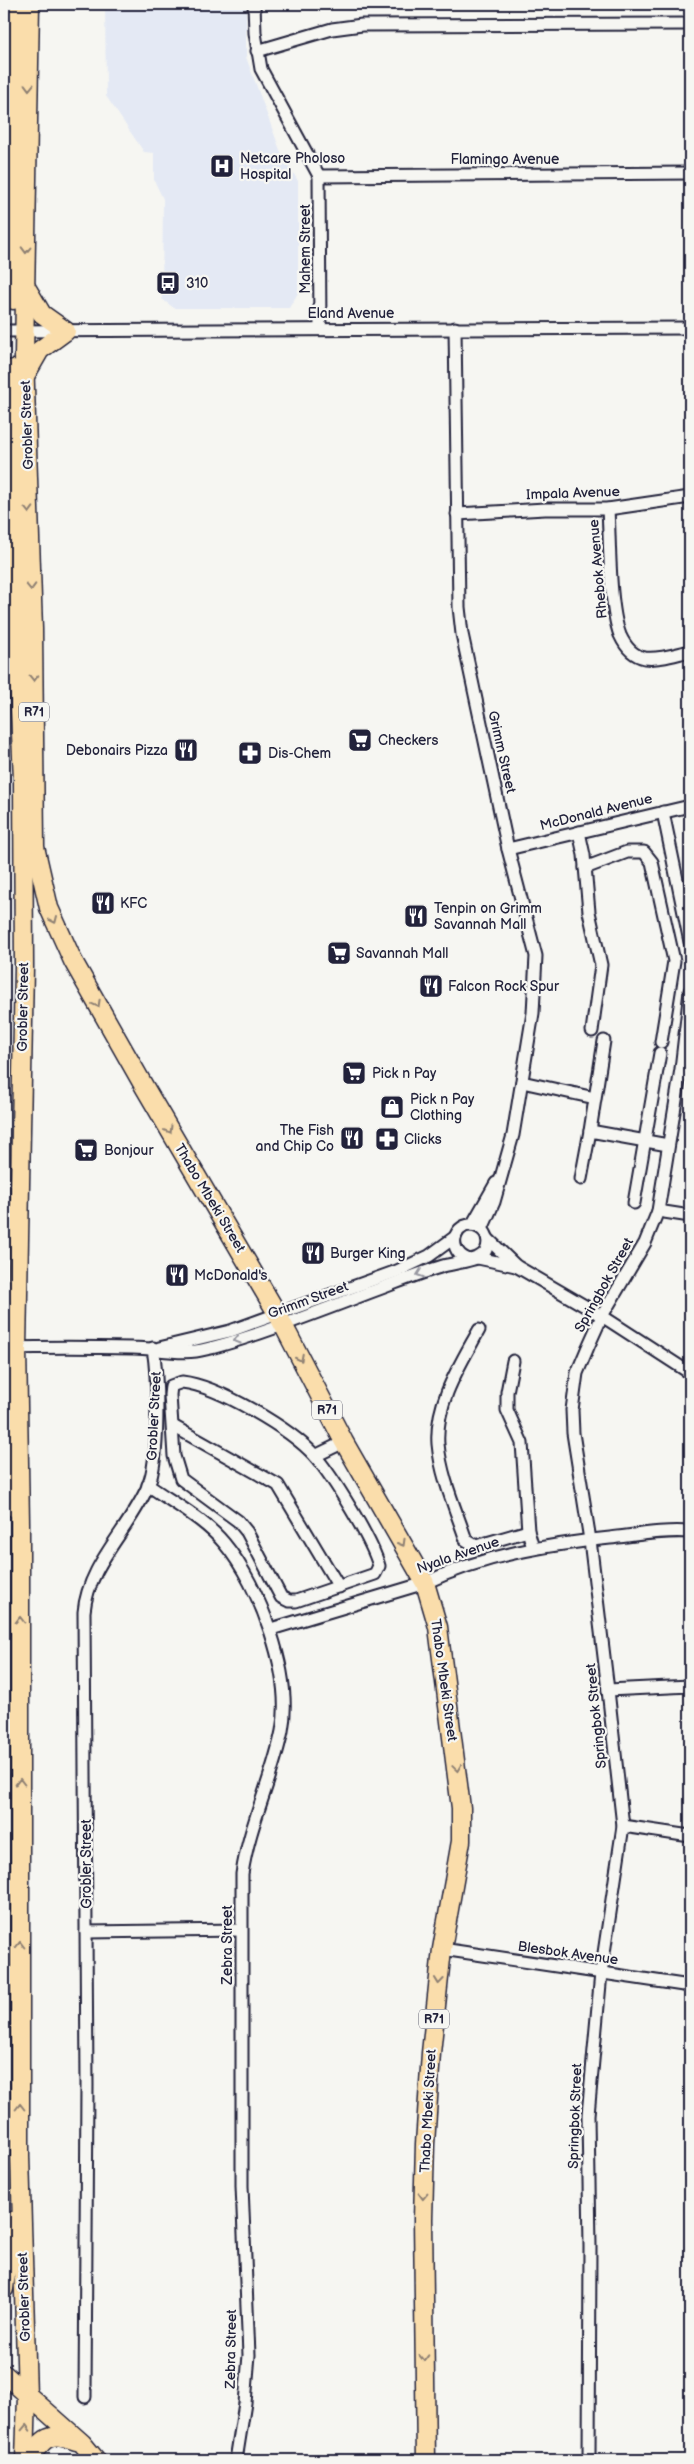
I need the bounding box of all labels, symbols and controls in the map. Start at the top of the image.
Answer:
one-way arrow [24,84,34,92]
place label: Netcare Pholoso Hospital [240,150,345,183]
street label: Flamingo Avenue [451,151,559,168]
hospital icon: Netcare Pholoso Hospital [209,153,235,179]
street label: Mahem Street [297,204,314,294]
one-way arrow [21,246,31,254]
bus stop icon: 310 [155,270,181,296]
place label: 310 [186,275,208,292]
street label: Eland Avenue [308,305,394,322]
street label: Grobler Street [17,379,37,470]
street label: Impala Avenue [526,483,620,503]
one-way arrow [24,507,34,515]
street label: Rhebok Avenue [585,519,611,619]
one-way arrow [26,583,37,591]
one-way arrow [29,674,39,682]
road number: R71 [19,702,49,722]
street label: Grimm Street [484,709,520,795]
supermarket icon: Checkers [347,727,373,753]
place label: Checkers [378,732,438,749]
restaurant icon: Debonairs Pizza [173,737,199,763]
pharmacy icon: Dis-Chem [237,740,263,766]
place label: Debonairs Pizza [66,742,168,759]
place label: Dis-Chem [268,745,331,762]
street label: McDonald Avenue [538,790,654,834]
restaurant icon: KFC [90,890,116,916]
place label: KFC [120,895,147,912]
place label: Tenpin on Grimm Savannah Mall [434,900,542,933]
restaurant icon: Tenpin on Grimm Savannah Mall [403,903,429,929]
one-way arrow [48,915,59,924]
supermarket icon: Savannah Mall [326,940,352,966]
place label: Savannah Mall [356,945,448,962]
street label: Grobler Street [14,961,32,1052]
restaurant icon: Falcon Rock Spur [418,973,444,999]
place label: Falcon Rock Spur [448,978,560,995]
one-way arrow [91,999,101,1008]
supermarket icon: Pick n Pay [341,1060,367,1086]
place label: Pick n Pay [372,1065,437,1082]
place label: Pick n Pay Clothing [410,1091,475,1124]
shop icon: Pick n Pay Clothing [379,1094,405,1120]
place label: The Fish and Chip Co [256,1122,334,1155]
one-way arrow [163,1125,173,1134]
restaurant icon: The Fish and Chip Co [339,1125,365,1151]
pharmacy icon: Clicks [374,1126,400,1152]
place label: Clicks [404,1131,442,1148]
supermarket icon: Bonjour [73,1137,99,1163]
street label: Thabo Mbeki Street [171,1141,249,1256]
place label: Bonjour [104,1142,154,1159]
street label: Springbok Street [571,1234,637,1335]
restaurant icon: Burger King [300,1240,326,1266]
place label: Burger King [330,1245,406,1262]
restaurant icon: McDonald's [164,1262,190,1288]
place label: McDonald's [194,1267,268,1284]
one-way arrow [416,1268,425,1278]
street label: Grimm Street [266,1277,351,1322]
one-way arrow [233,1335,242,1345]
one-way arrow [294,1353,304,1362]
street label: Grobler Street [143,1370,165,1461]
road number: R71 [312,1400,342,1420]
street label: Nyala Avenue [415,1533,501,1577]
one-way arrow [395,1538,405,1547]
one-way arrow [15,1615,25,1623]
street label: Thabo Mbeki Street [427,1618,461,1743]
street label: Springbok Street [582,1662,610,1769]
one-way arrow [451,1765,462,1773]
one-way arrow [15,1778,25,1786]
street label: Grobler Street [78,1819,95,1909]
street label: Zebra Street [219,1905,236,1986]
street label: Blesbok Avenue [517,1938,619,1968]
one-way arrow [15,1940,25,1948]
one-way arrow [434,1978,445,1986]
road number: R71 [419,2010,449,2028]
street label: Thabo Mbeki Street [416,2048,440,2173]
street label: Springbok Street [565,2062,585,2169]
one-way arrow [15,2103,25,2110]
one-way arrow [418,2192,429,2200]
street label: Grobler Street [14,2251,34,2342]
street label: Zebra Street [222,2308,240,2390]
one-way arrow [419,2354,430,2362]
one-way arrow [21,2424,32,2432]

